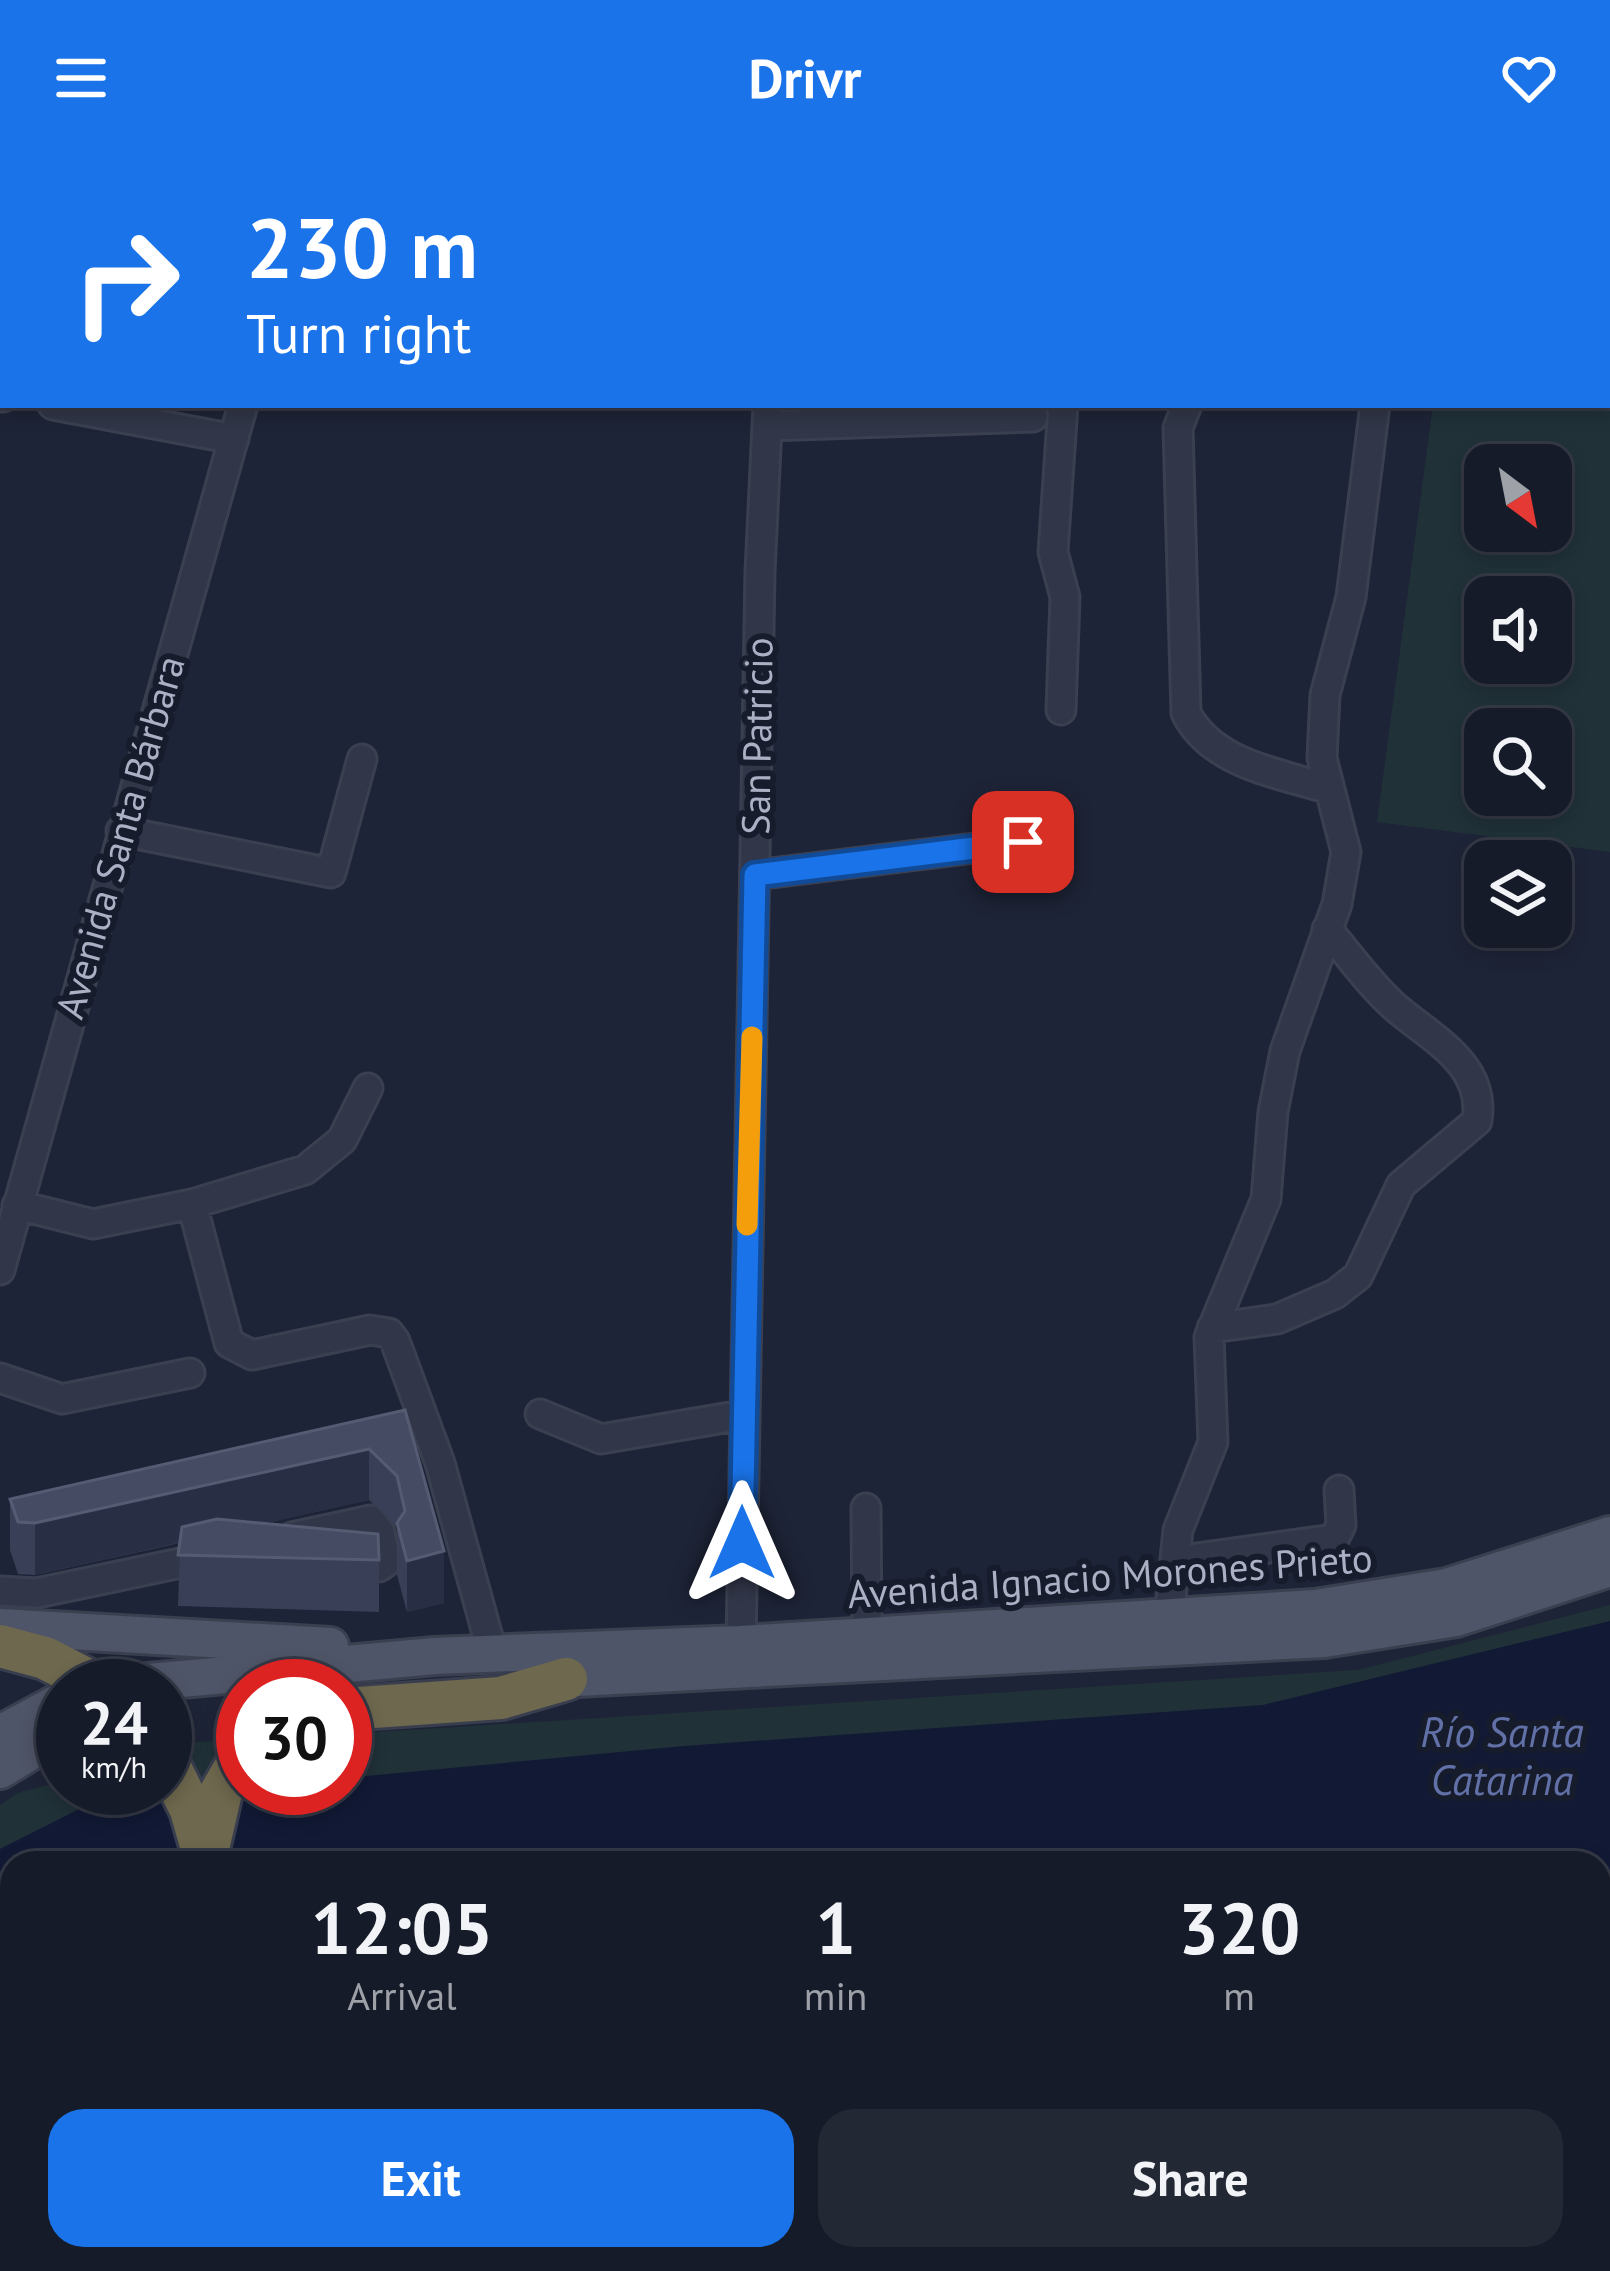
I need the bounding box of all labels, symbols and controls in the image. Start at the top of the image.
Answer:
text: Drivr [748,43,862,113]
icon: menu [48,45,114,111]
icon: heart [1496,45,1562,111]
text: 230 m [246,192,478,301]
icon: right [48,204,204,360]
text: Turn right [246,298,471,368]
north arrow [1464,444,1572,552]
map controls [1464,444,1572,948]
button: sound [1464,576,1572,684]
street label: San Patricio [729,637,784,835]
street label: Avenida Santa Bárbara [43,650,196,1024]
button: search [1464,708,1572,816]
pin [972,791,1074,893]
icon: arrive [990,809,1056,875]
button: layers [1464,840,1572,948]
position arrow [679,1480,805,1606]
street label: Avenida Ignacio Morones Prieto [846,1532,1374,1619]
speed limit sign: 30 [216,1659,372,1815]
text: 24 [80,1683,148,1761]
water label: Río Santa Catarina [1420,1704,1584,1807]
text: km/h [81,1747,147,1786]
text: 12:05 [311,1881,493,1974]
text: 1 [815,1881,856,1974]
text: 320 [1178,1881,1300,1974]
text: Arrival [347,1970,457,2021]
text: min [804,1970,867,2021]
text: m [1223,1970,1255,2021]
button: Exit [48,2109,794,2247]
button: Share [818,2109,1563,2247]

